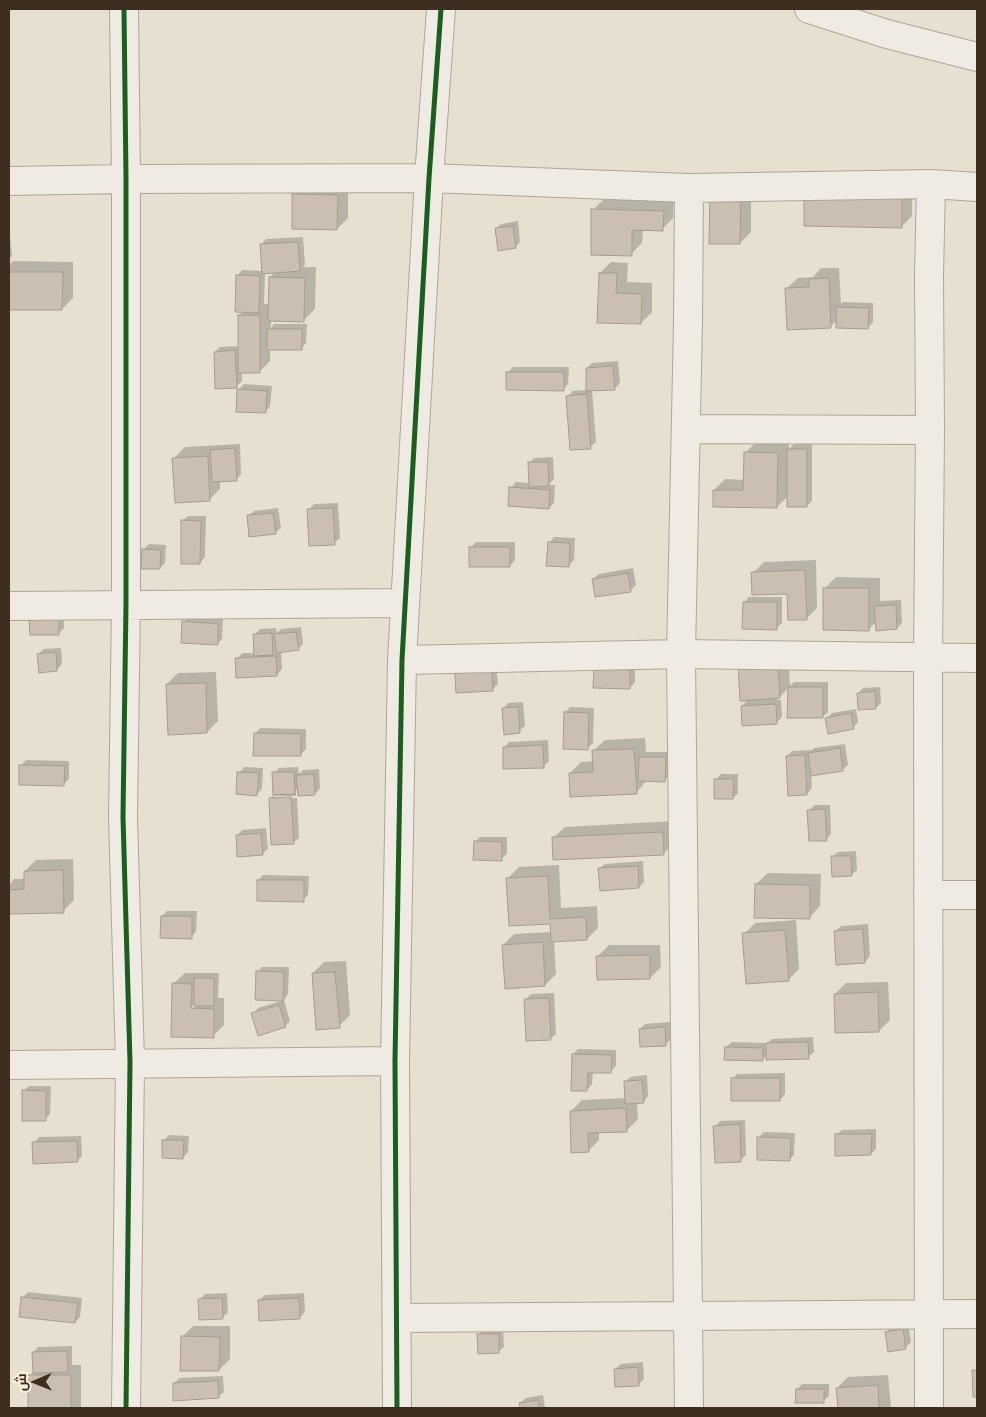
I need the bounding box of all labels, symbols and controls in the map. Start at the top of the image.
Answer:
north arrow [10,1357,60,1407]
text: ش [10,1373,30,1391]

